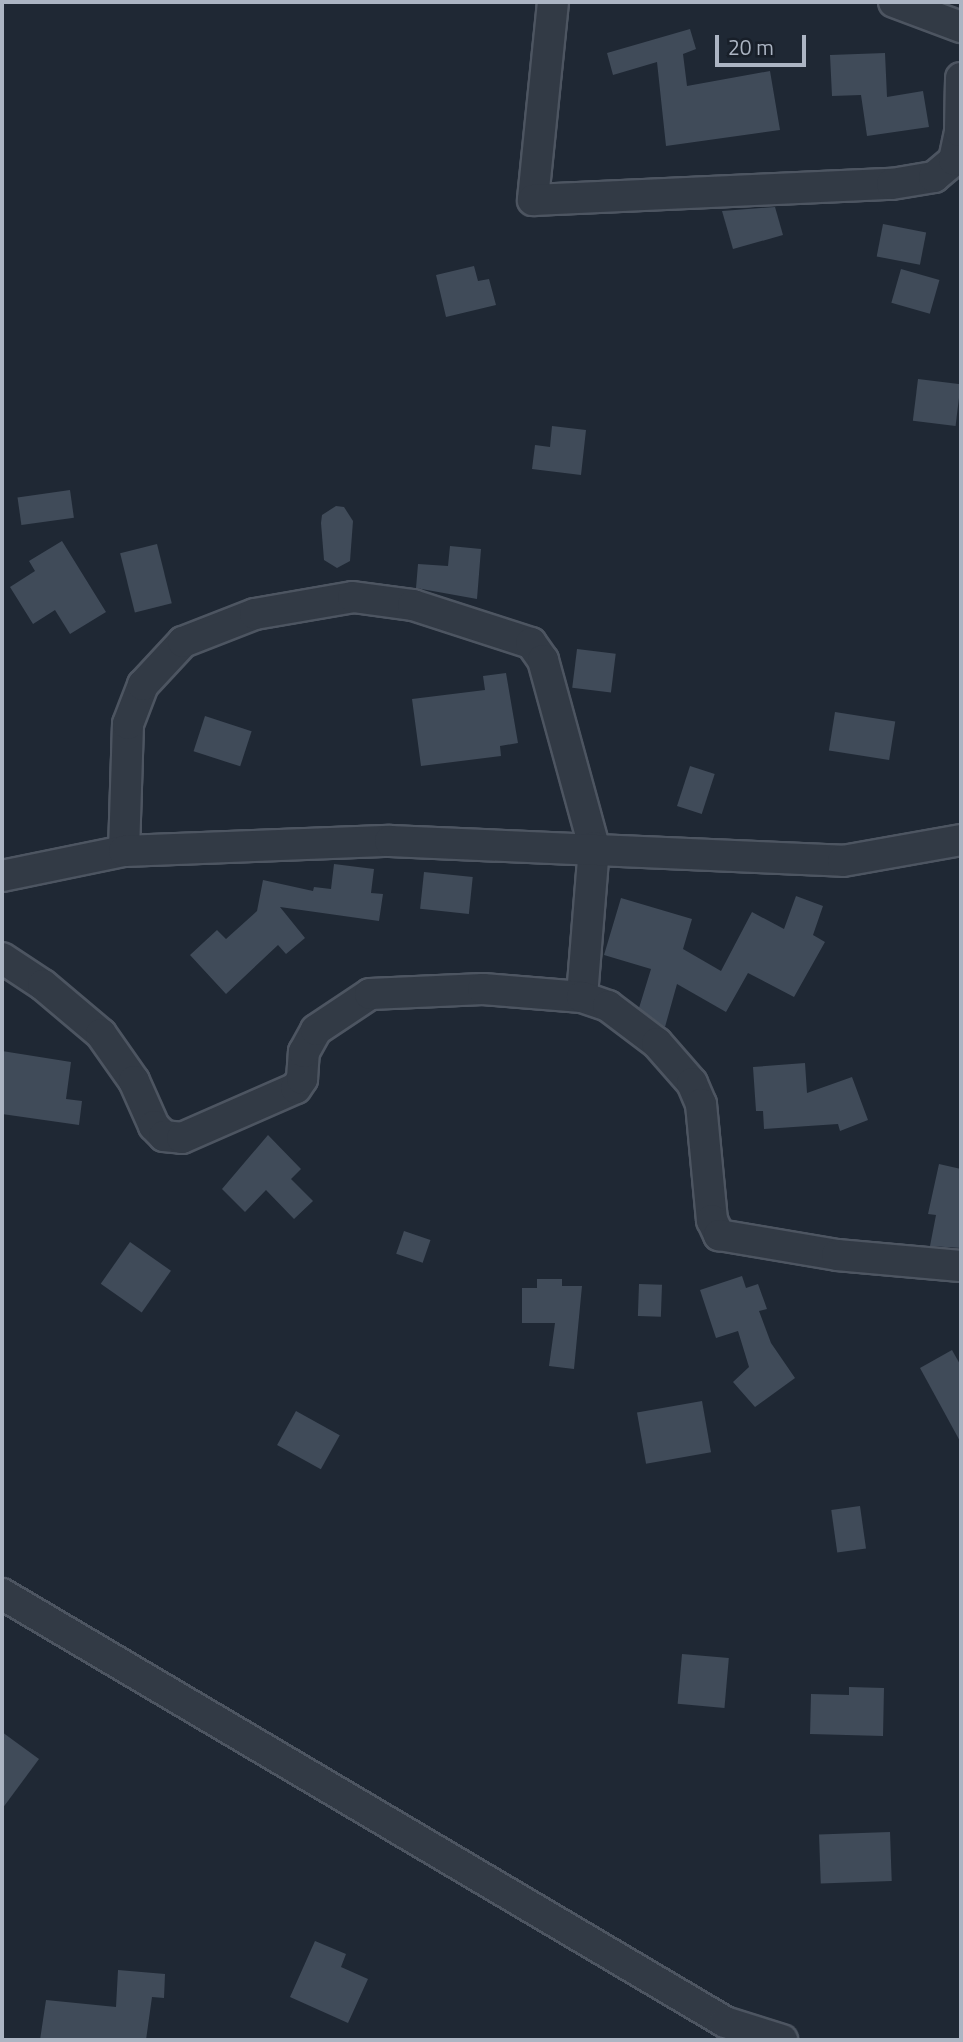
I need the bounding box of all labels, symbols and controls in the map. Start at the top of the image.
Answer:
scale bar [718,21,809,65]
text: 20 m [728,31,774,63]

